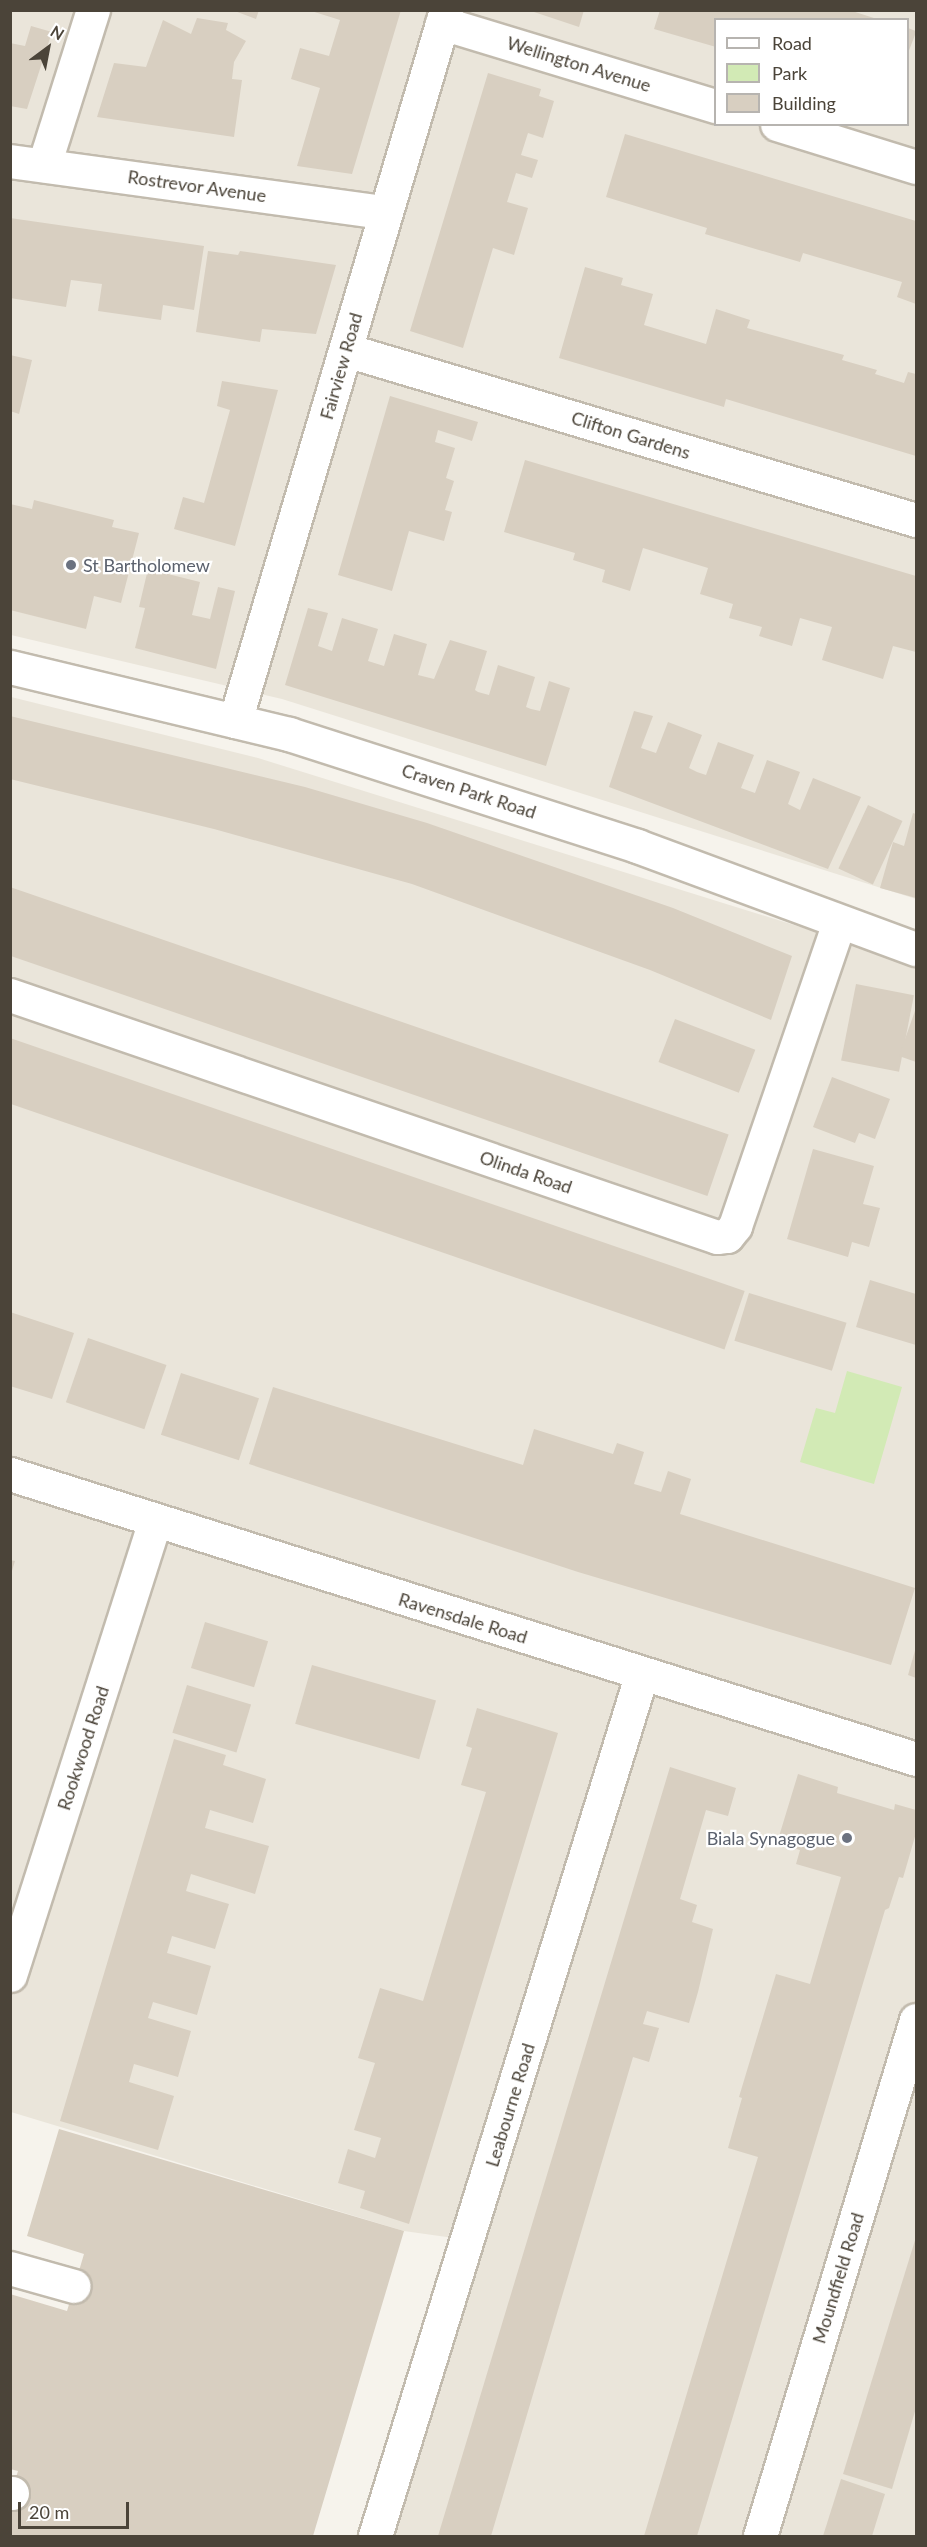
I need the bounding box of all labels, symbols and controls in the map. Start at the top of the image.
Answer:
north arrow [18,18,78,78]
legend [714,18,909,126]
text: N [48,21,68,44]
street label: Wellington Avenue [504,32,654,96]
text: Road [772,32,812,54]
text: Park [772,62,807,84]
text: Building [772,92,836,114]
street label: Rostrevor Avenue [126,166,268,206]
street label: Fairview Road [315,310,367,422]
street label: Clifton Gardens [569,407,693,463]
place label: St Bartholomew [83,554,210,576]
marker: St Bartholomew [64,558,78,572]
street label: Craven Park Road [399,759,539,823]
street label: Olinda Road [477,1146,575,1198]
street label: Ravensdale Road [396,1588,530,1648]
street label: Rookwood Road [53,1683,113,1813]
place label: Biala Synagogue [707,1827,835,1849]
marker: Biala Synagogue [840,1831,854,1845]
street label: Leabourne Road [481,2041,539,2169]
street label: Moundfield Road [808,2210,868,2346]
scale bar [21,2490,132,2528]
text: 20 m [29,2501,69,2523]

